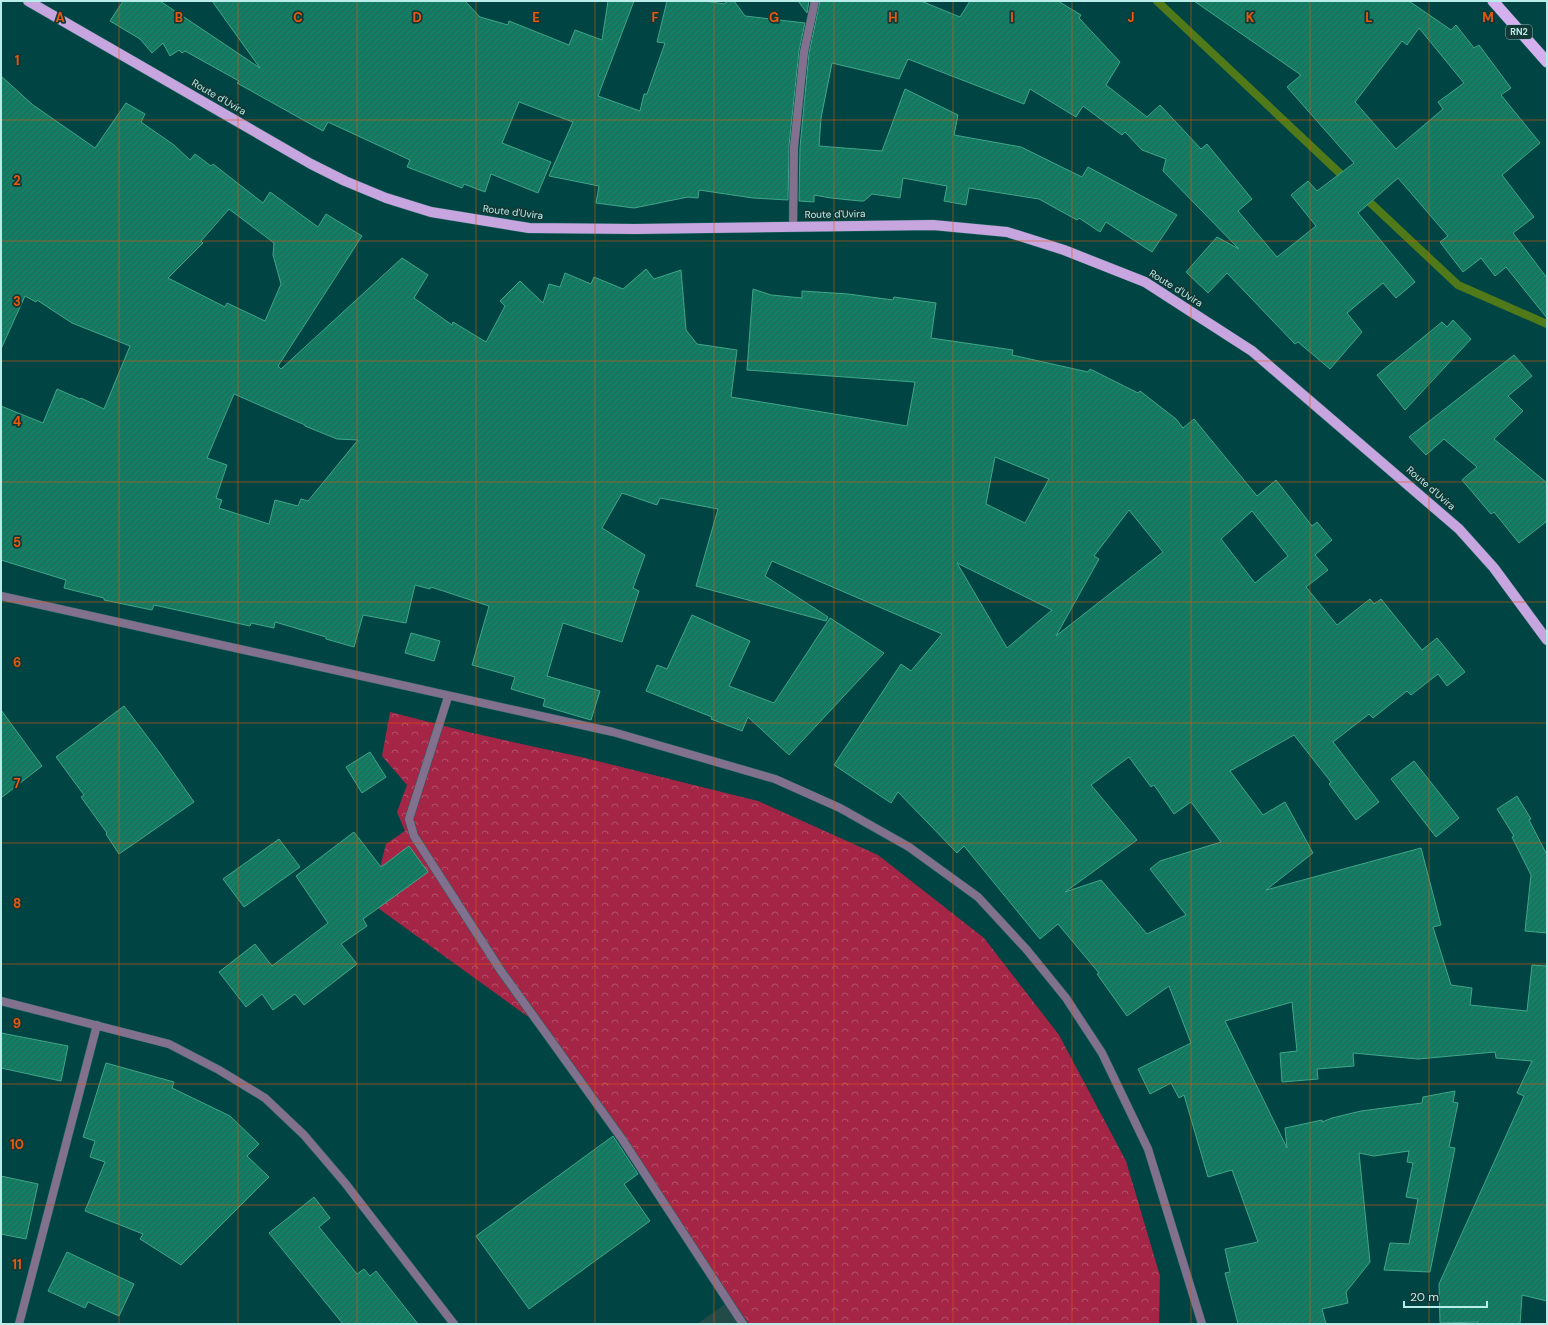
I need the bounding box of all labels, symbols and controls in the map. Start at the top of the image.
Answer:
text: A [55,9,65,26]
text: B [175,9,183,26]
text: C [293,9,303,26]
text: D [412,9,422,26]
text: E [532,9,540,26]
text: F [651,9,659,26]
text: G [769,9,779,26]
text: H [888,9,898,26]
text: I [1010,9,1014,26]
text: J [1127,9,1135,26]
text: K [1246,9,1255,26]
text: L [1365,9,1373,26]
text: M [1482,9,1494,26]
road number: RN2 [1506,25,1532,39]
text: 1 [15,52,19,69]
street label: Route d'Uvira [189,76,249,118]
text: 2 [13,172,21,189]
street label: Route d'Uvira [482,202,544,222]
street label: Route d'Uvira [805,207,865,221]
street label: Route d'Uvira [1147,266,1205,310]
text: 3 [13,293,21,310]
text: 4 [13,413,21,430]
street label: Route d'Uvira [1404,463,1458,513]
text: 5 [13,534,21,551]
text: 6 [13,654,21,671]
text: 7 [14,775,21,792]
text: 8 [13,895,21,912]
text: 9 [13,1015,21,1032]
text: 10 [10,1136,24,1153]
text: 11 [12,1256,22,1273]
scale bar [1404,1283,1487,1309]
text: 20 m [1410,1289,1439,1305]

